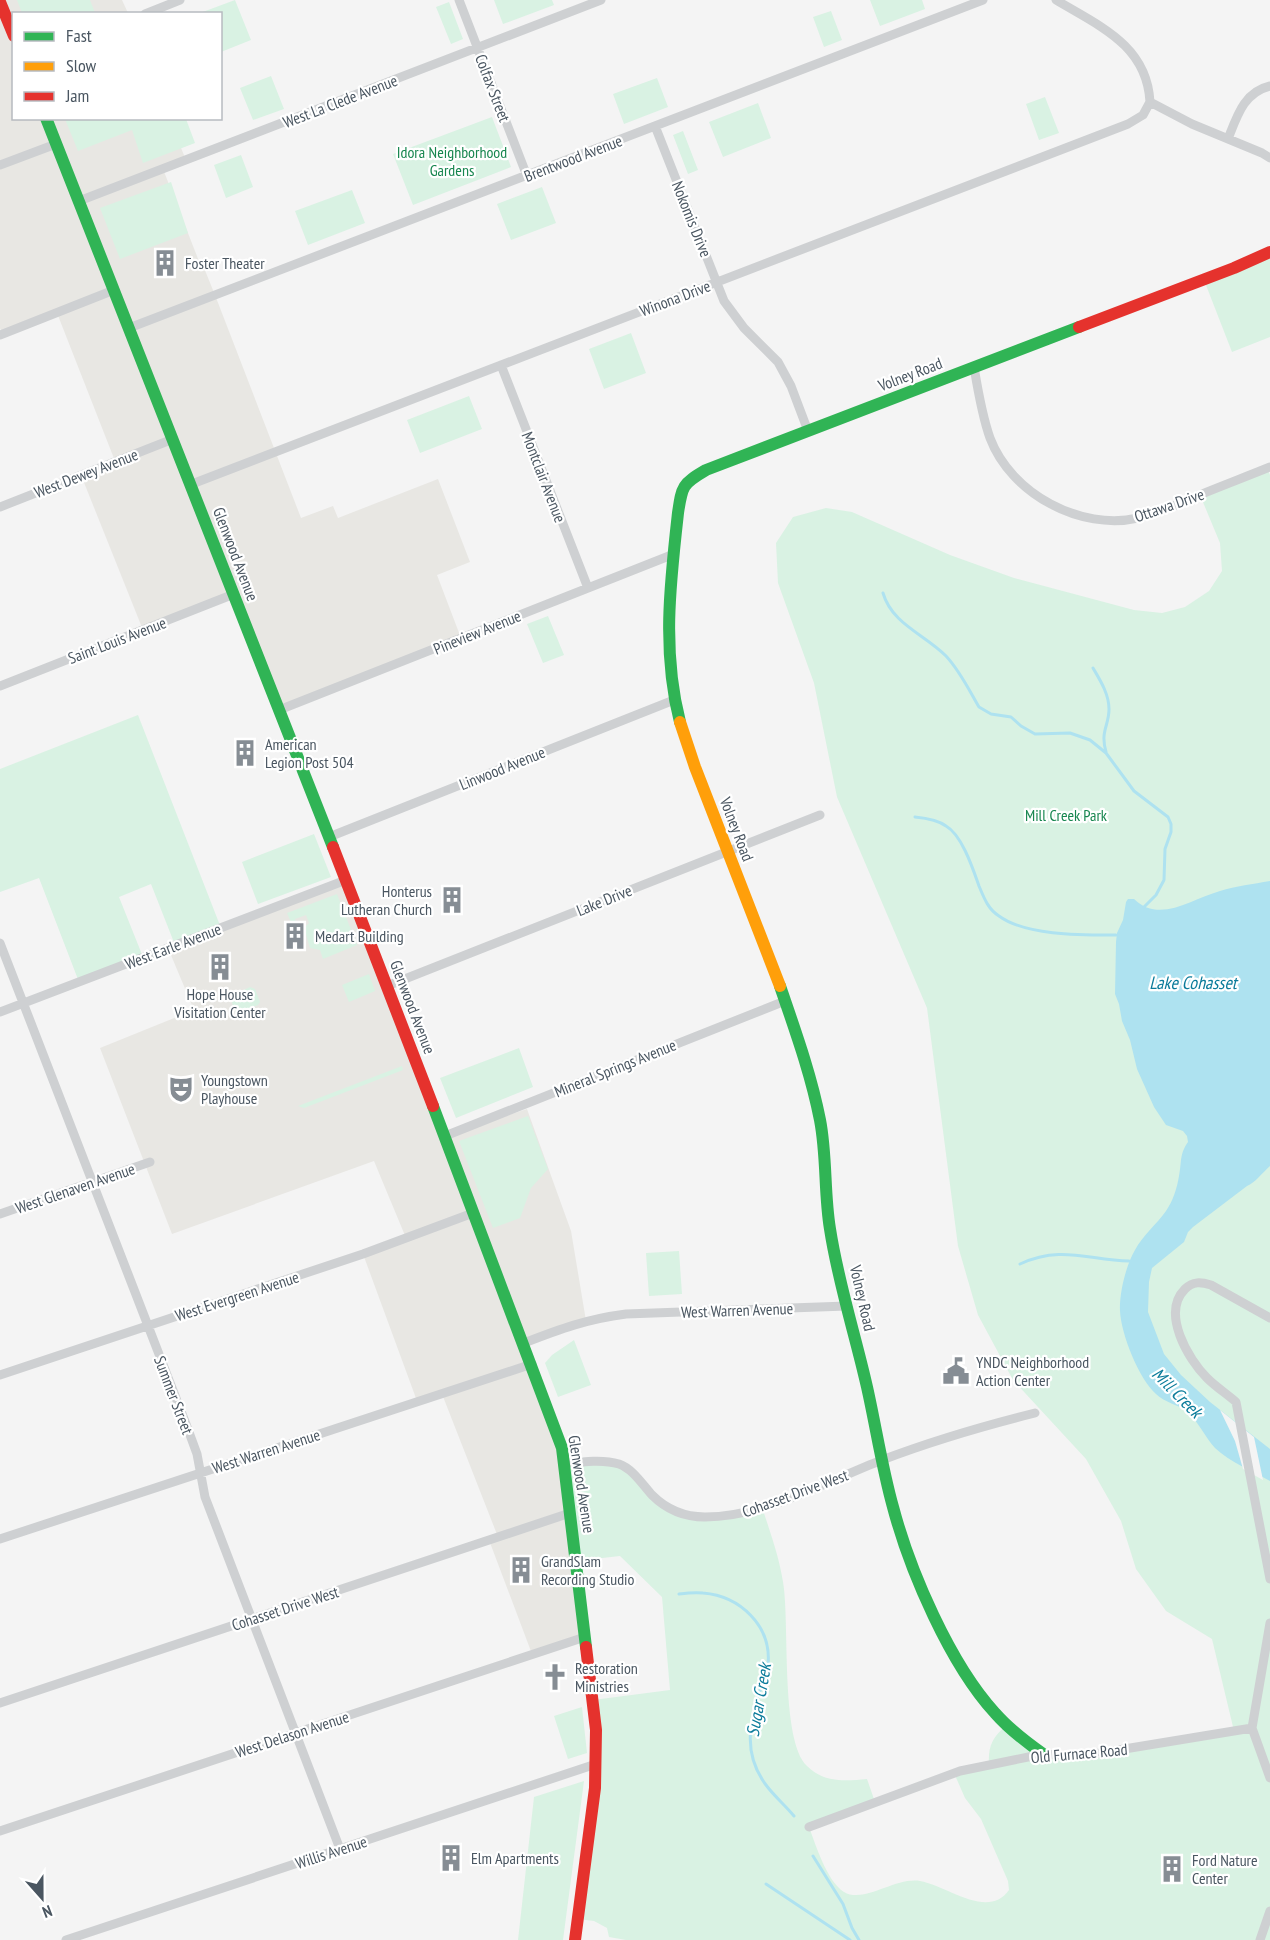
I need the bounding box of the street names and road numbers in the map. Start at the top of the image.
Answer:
street label: Colfax Street [471,51,515,125]
street label: West La Clede Avenue [280,70,400,132]
street label: Brentwood Avenue [521,130,625,186]
street label: Nokomis Drive [668,178,716,260]
street label: Winona Drive [637,275,713,321]
street label: Volney Road [874,353,945,396]
street label: Montclair Avenue [518,429,570,525]
street label: West Dewey Avenue [31,444,141,502]
street label: Ottawa Drive [1132,484,1206,526]
street label: Glenwood Avenue [209,504,263,604]
street label: Pineview Avenue [430,605,524,659]
street label: Saint Louis Avenue [65,612,169,668]
street label: Linwood Avenue [456,742,548,794]
street label: Volney Road [715,793,758,864]
street label: Lake Drive [573,880,635,920]
street label: West Earle Avenue [122,918,224,974]
street label: Glenwood Avenue [386,957,440,1057]
street label: Mineral Springs Avenue [551,1034,679,1102]
street label: West Glenaven Avenue [13,1158,137,1218]
street label: Volney Road [846,1262,880,1333]
street label: West Evergreen Avenue [173,1267,301,1325]
street label: West Warren Avenue [681,1298,793,1322]
street label: Summer Street [150,1353,198,1437]
street label: West Warren Avenue [210,1424,322,1478]
street label: Glenwood Avenue [564,1434,600,1534]
street label: Cohasset Drive West [739,1464,851,1521]
street label: Cohasset Drive West [229,1581,342,1635]
street label: West Delason Avenue [233,1706,351,1762]
street label: Old Furnace Road [1030,1739,1128,1767]
street label: Willis Avenue [293,1831,369,1873]

